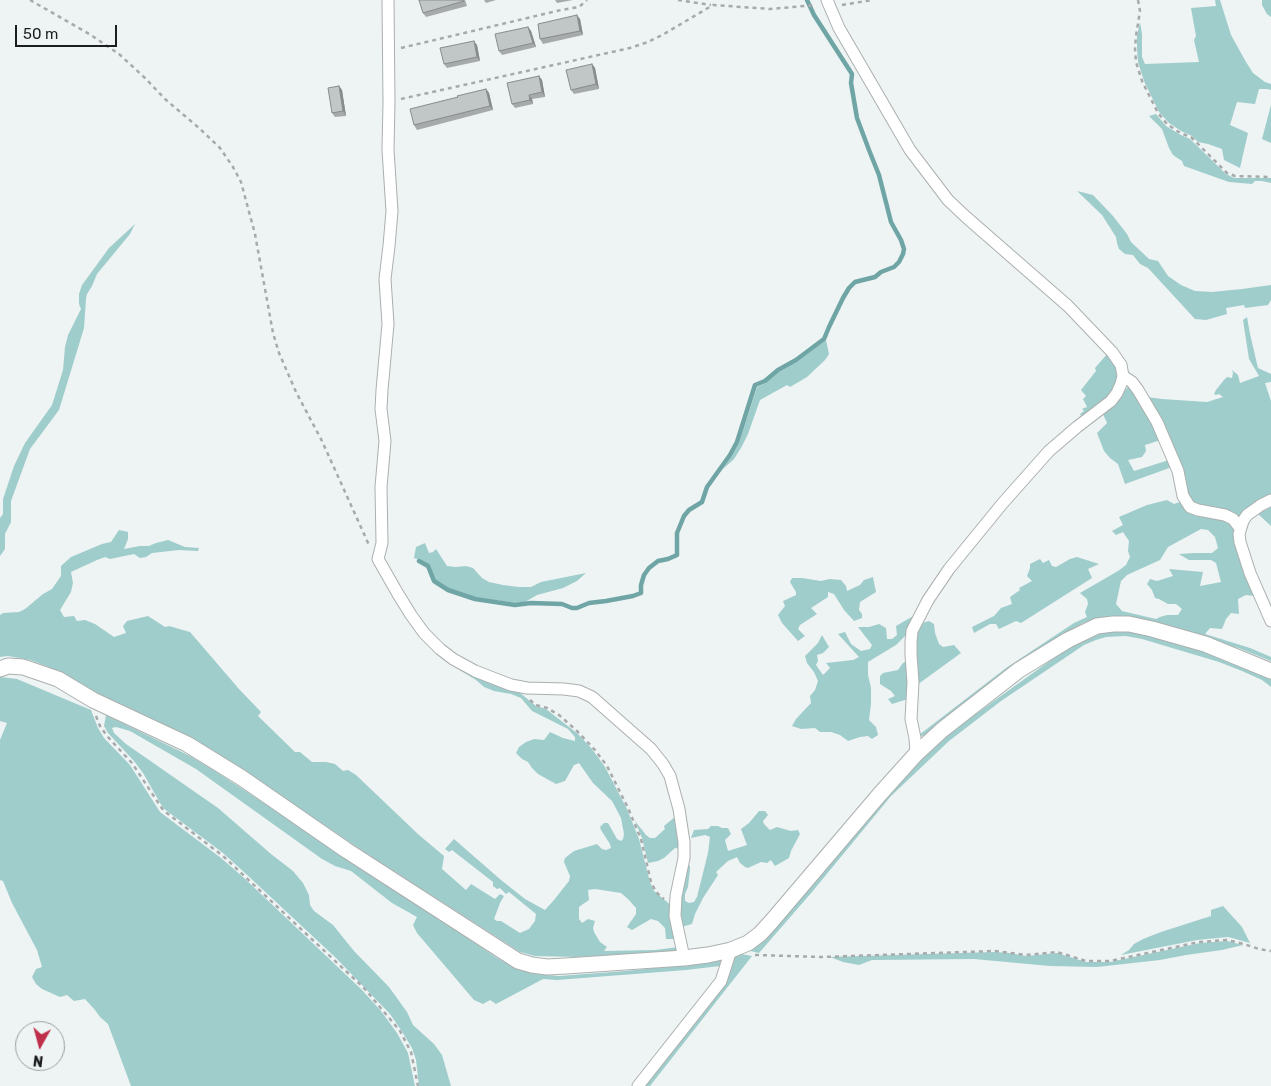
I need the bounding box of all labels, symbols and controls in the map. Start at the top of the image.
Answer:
scale bar [18,15,120,47]
text: 50 m [23,25,58,43]
north arrow [15,1021,65,1071]
text: N [32,1051,44,1069]

